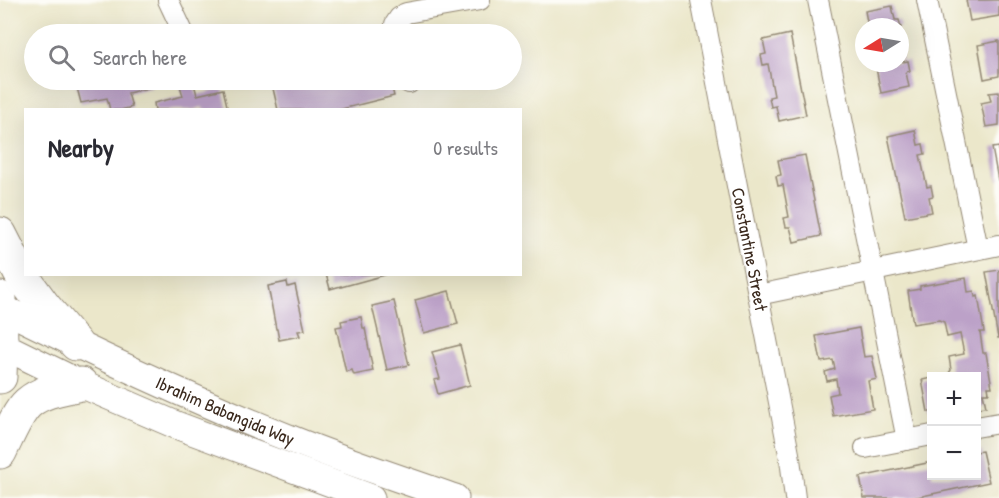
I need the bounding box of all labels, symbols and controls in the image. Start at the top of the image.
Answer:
north arrow [855,18,909,72]
search box [24,24,522,90]
icon: search [45,41,78,74]
text: Search here [93,42,187,72]
text: Nearby [48,130,114,165]
text: 0 results [433,134,498,161]
street label: Constantine Street [726,185,774,314]
street label: Ibrahim Babangida Way [152,370,299,451]
map controls [927,372,981,480]
button: + [927,372,981,426]
button: − [927,426,981,480]

